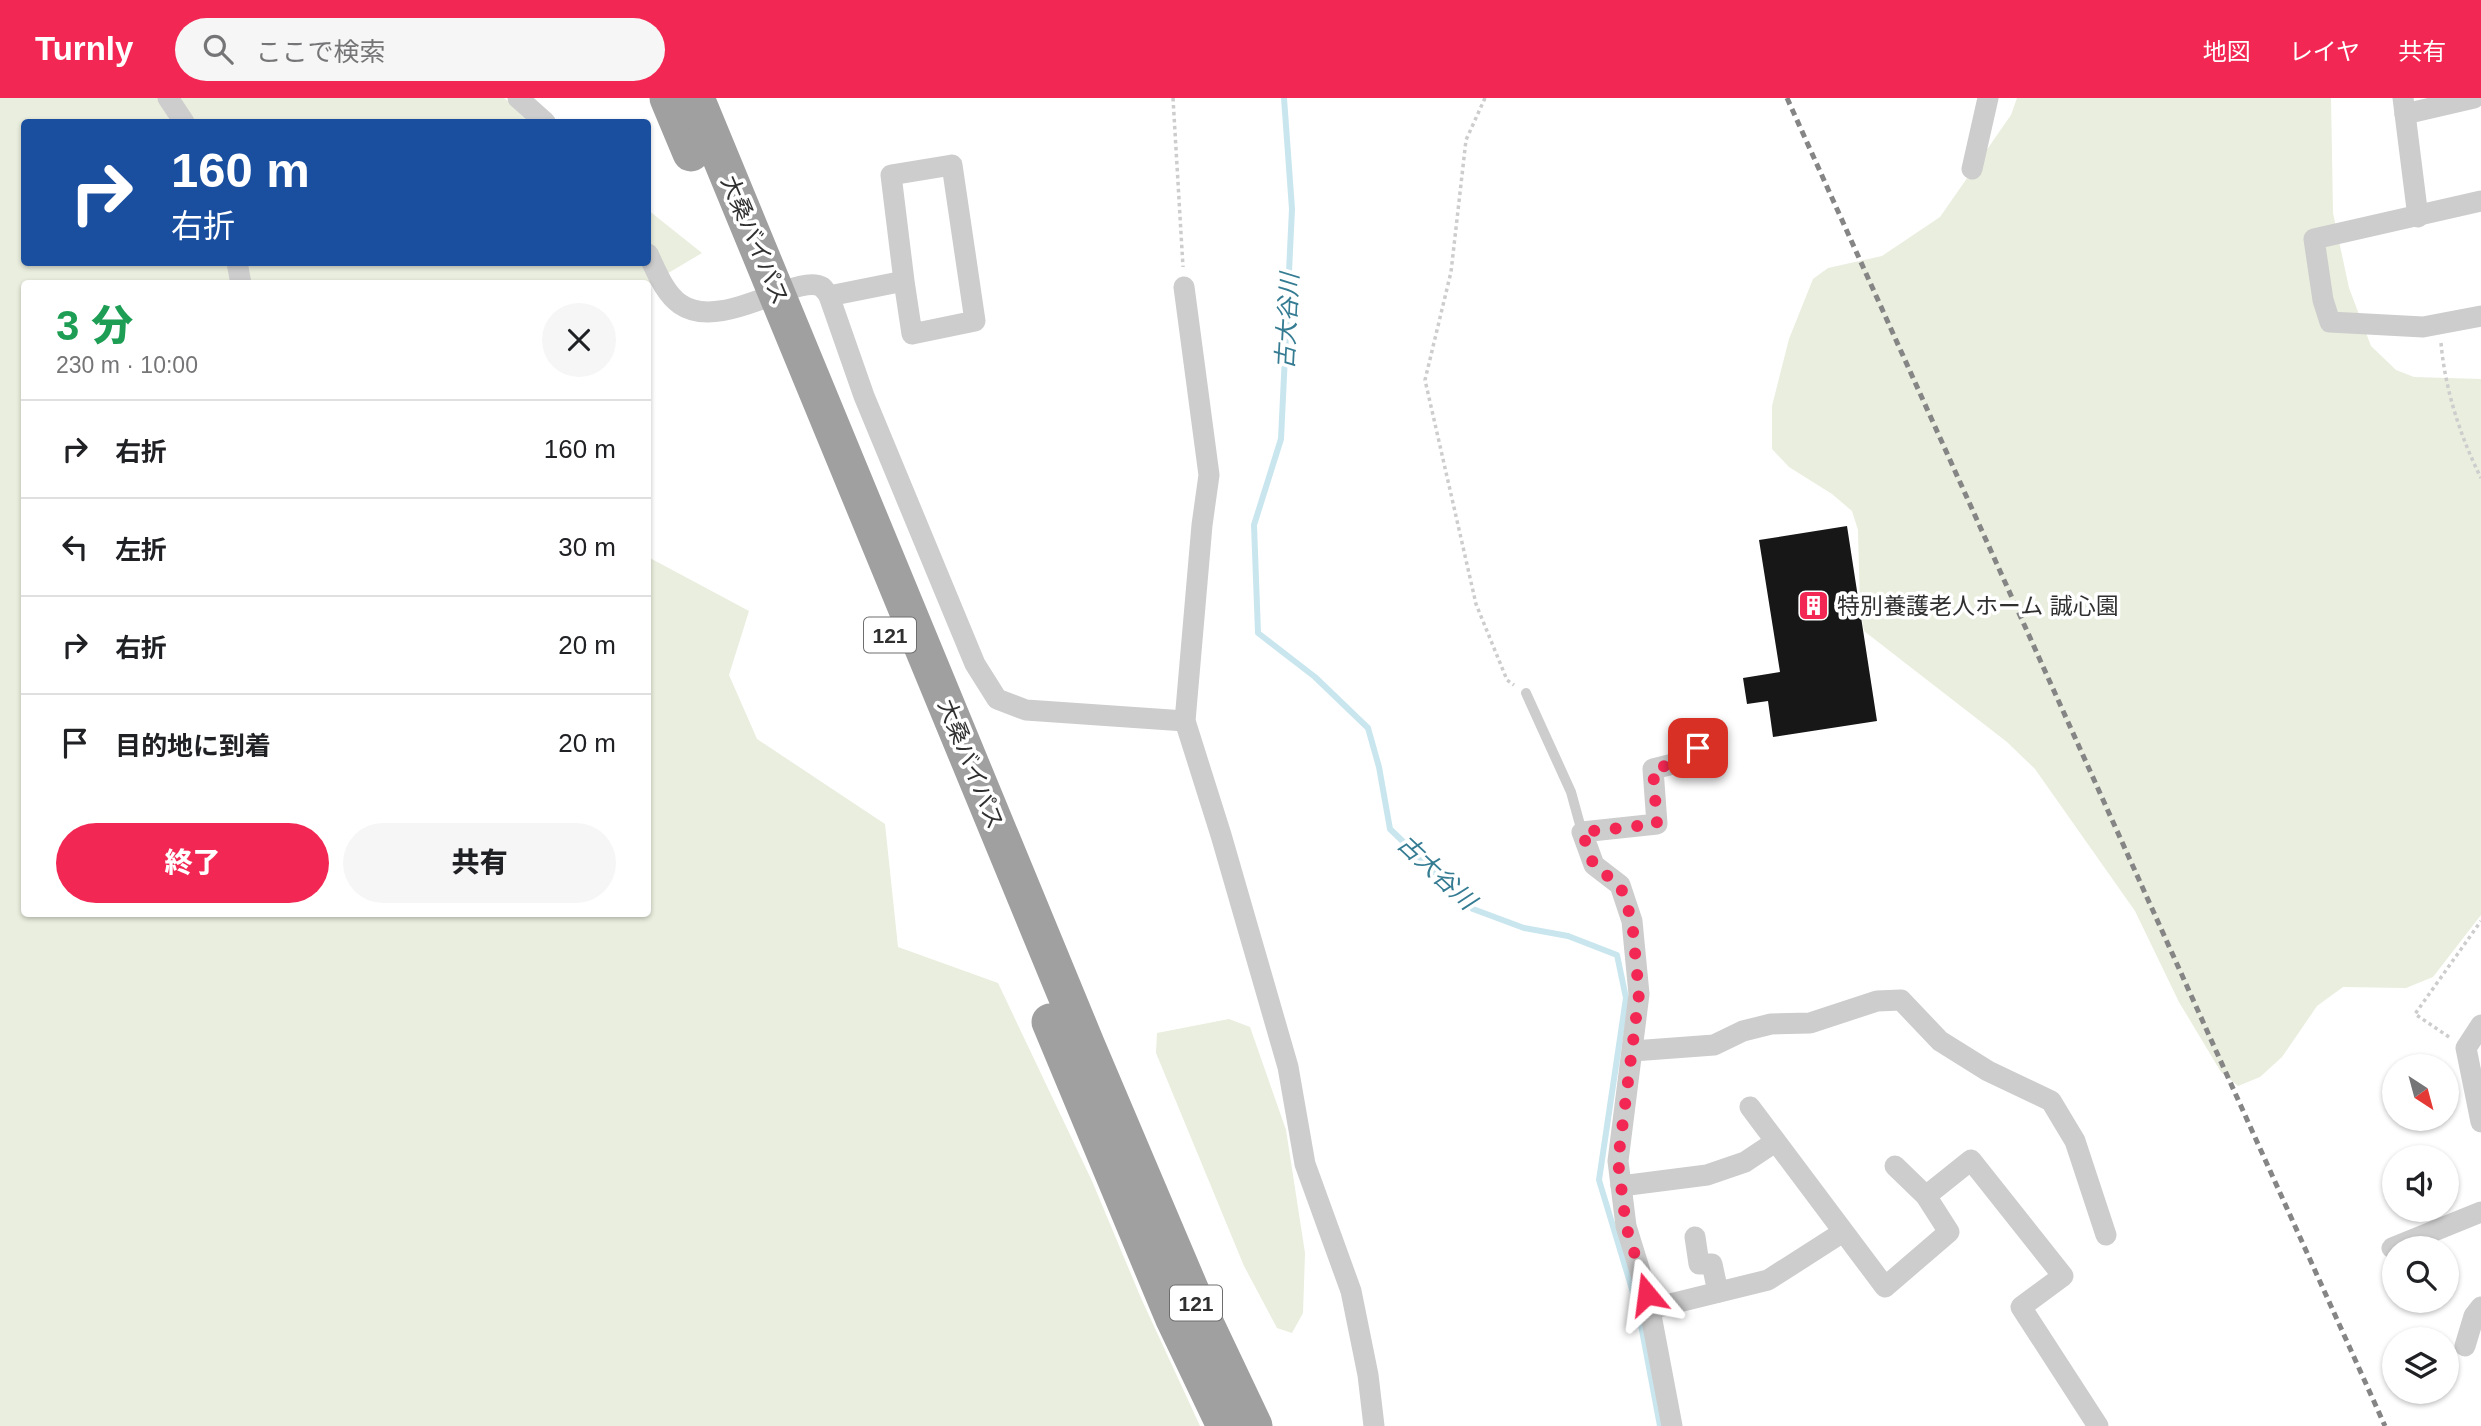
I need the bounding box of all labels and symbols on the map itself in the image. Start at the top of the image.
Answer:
street label: 大桑バイパス [716,172,794,308]
water label: 古大谷川 [1271,269,1303,370]
building icon: 特別養護老人ホーム 誠心園 [1797,589,1831,623]
place label: 特別養護老人ホーム 誠心園 [1837,593,2119,619]
road number: 121 [864,618,916,652]
street label: 大桑バイパス [933,695,1009,833]
pin [1668,718,1728,778]
water label: 古大谷川 [1393,829,1484,917]
north arrow [2382,1054,2459,1130]
position arrow [1610,1257,1684,1331]
road number: 121 [1170,1286,1222,1320]

